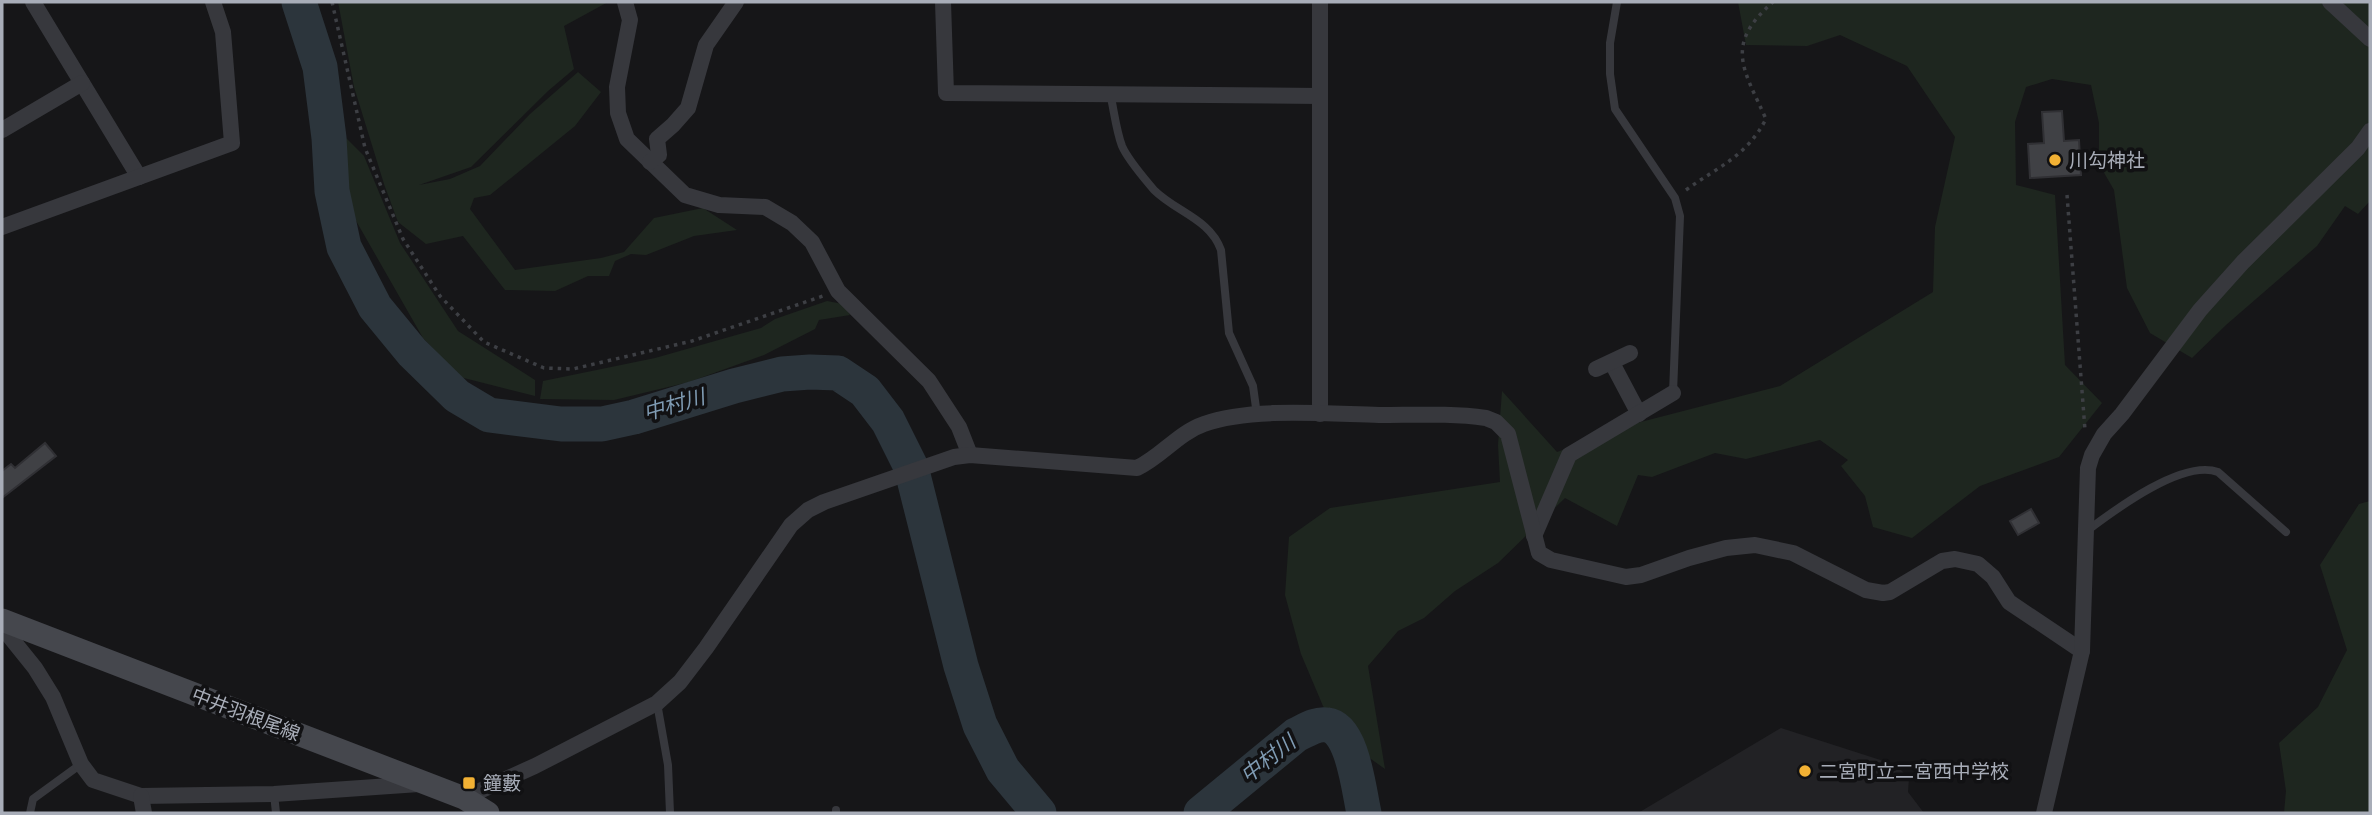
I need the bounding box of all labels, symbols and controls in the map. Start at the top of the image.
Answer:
place label: 川勾神社 [2069,149,2145,172]
marker: 川勾神社 [2047,152,2063,168]
water label: 中村川 [640,384,710,425]
street label: 中井羽根尾線 [188,683,303,746]
water label: 中村川 [1236,729,1302,788]
place label: 二宮町立二宮西中学校 [1819,760,2009,783]
marker: 二宮町立二宮西中学校 [1797,763,1813,779]
place label: 鐘藪 [483,772,521,795]
marker: 鐘藪 [461,775,477,791]

